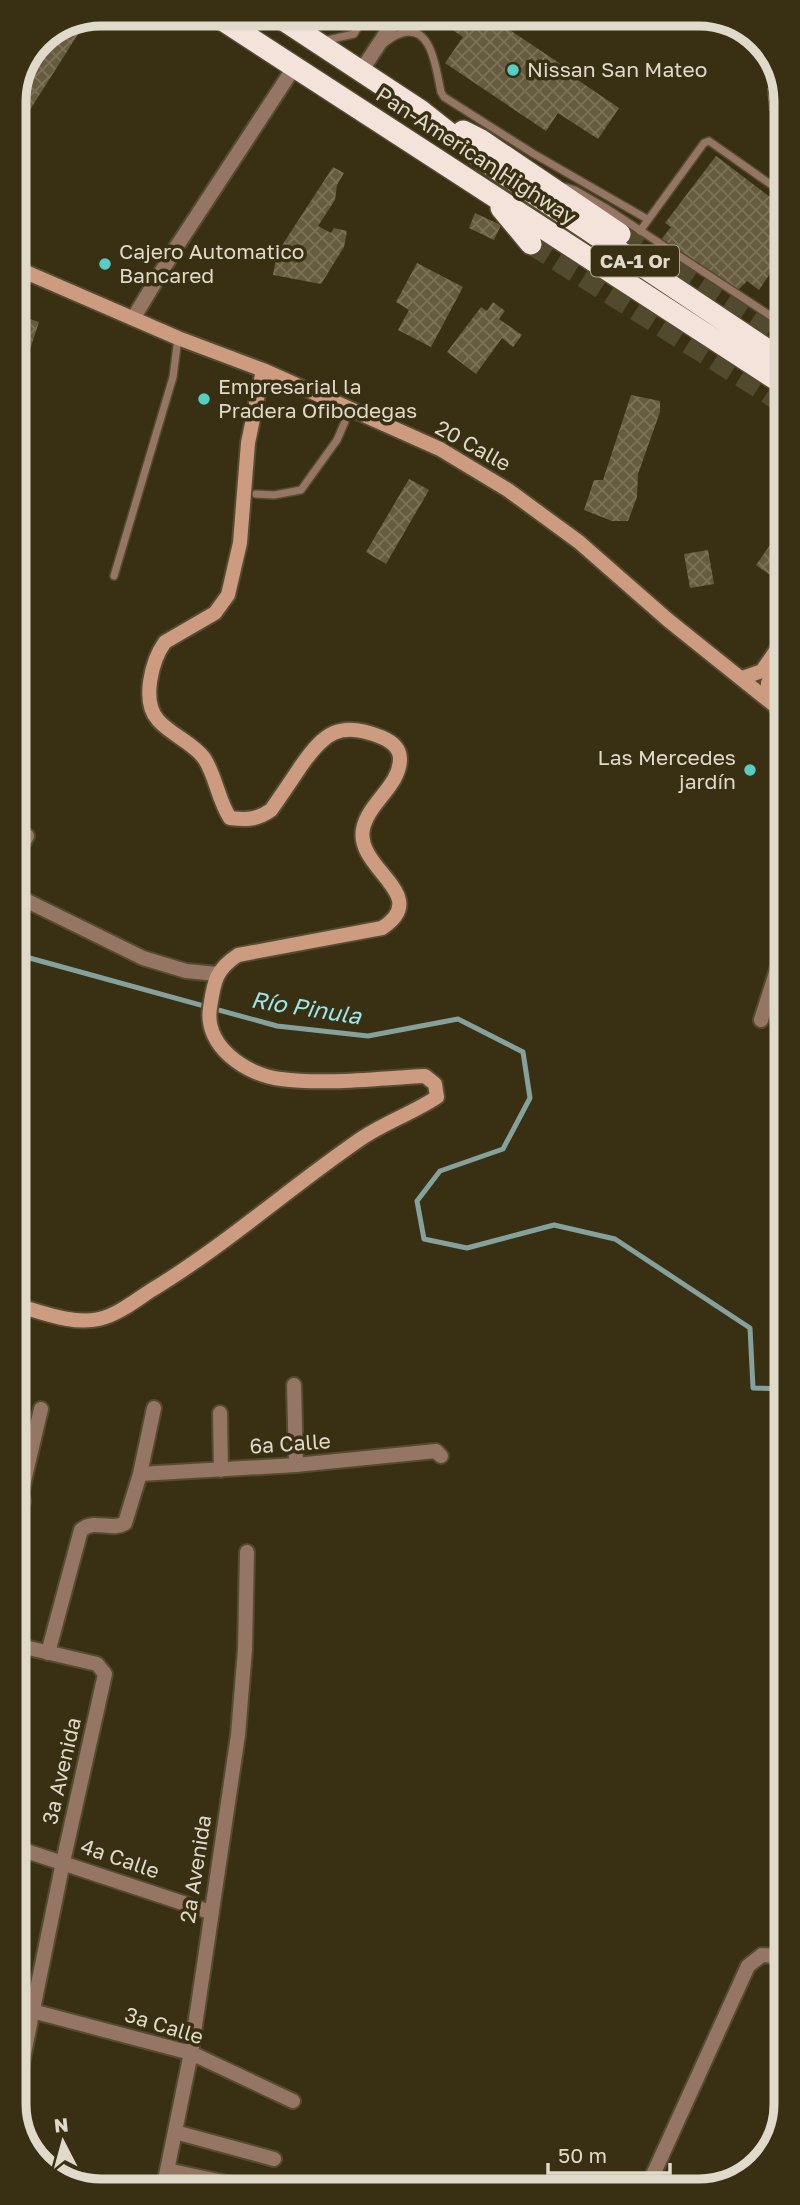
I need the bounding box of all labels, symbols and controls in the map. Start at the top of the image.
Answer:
place label: Nissan San Mateo [527,56,707,82]
marker: Nissan San Mateo [505,62,521,78]
street label: Pan-American Highway [372,81,582,230]
place label: Cajero Automatico Bancared [119,238,304,288]
road number: CA-1 Or [591,246,679,276]
marker: Cajero Automatico Bancared [97,256,113,272]
place label: Empresarial la Pradera Ofibodegas [218,373,417,423]
marker: Empresarial la Pradera Ofibodegas [196,391,212,407]
street label: 20 Calle [431,414,516,476]
place label: Las Mercedes jardín [598,744,736,794]
marker: Las Mercedes jardín [742,762,758,778]
water label: Río Pinula [249,985,364,1030]
street label: 6a Calle [248,1427,331,1459]
street label: 3a Avenida [36,1715,86,1827]
street label: 2a Avenida [174,1813,216,1925]
street label: 4a Calle [78,1832,163,1884]
street label: 3a Calle [122,2001,207,2049]
north arrow [28,2107,98,2177]
text: N [53,2112,70,2137]
scale bar [548,2132,670,2176]
text: 50 m [558,2142,607,2168]

